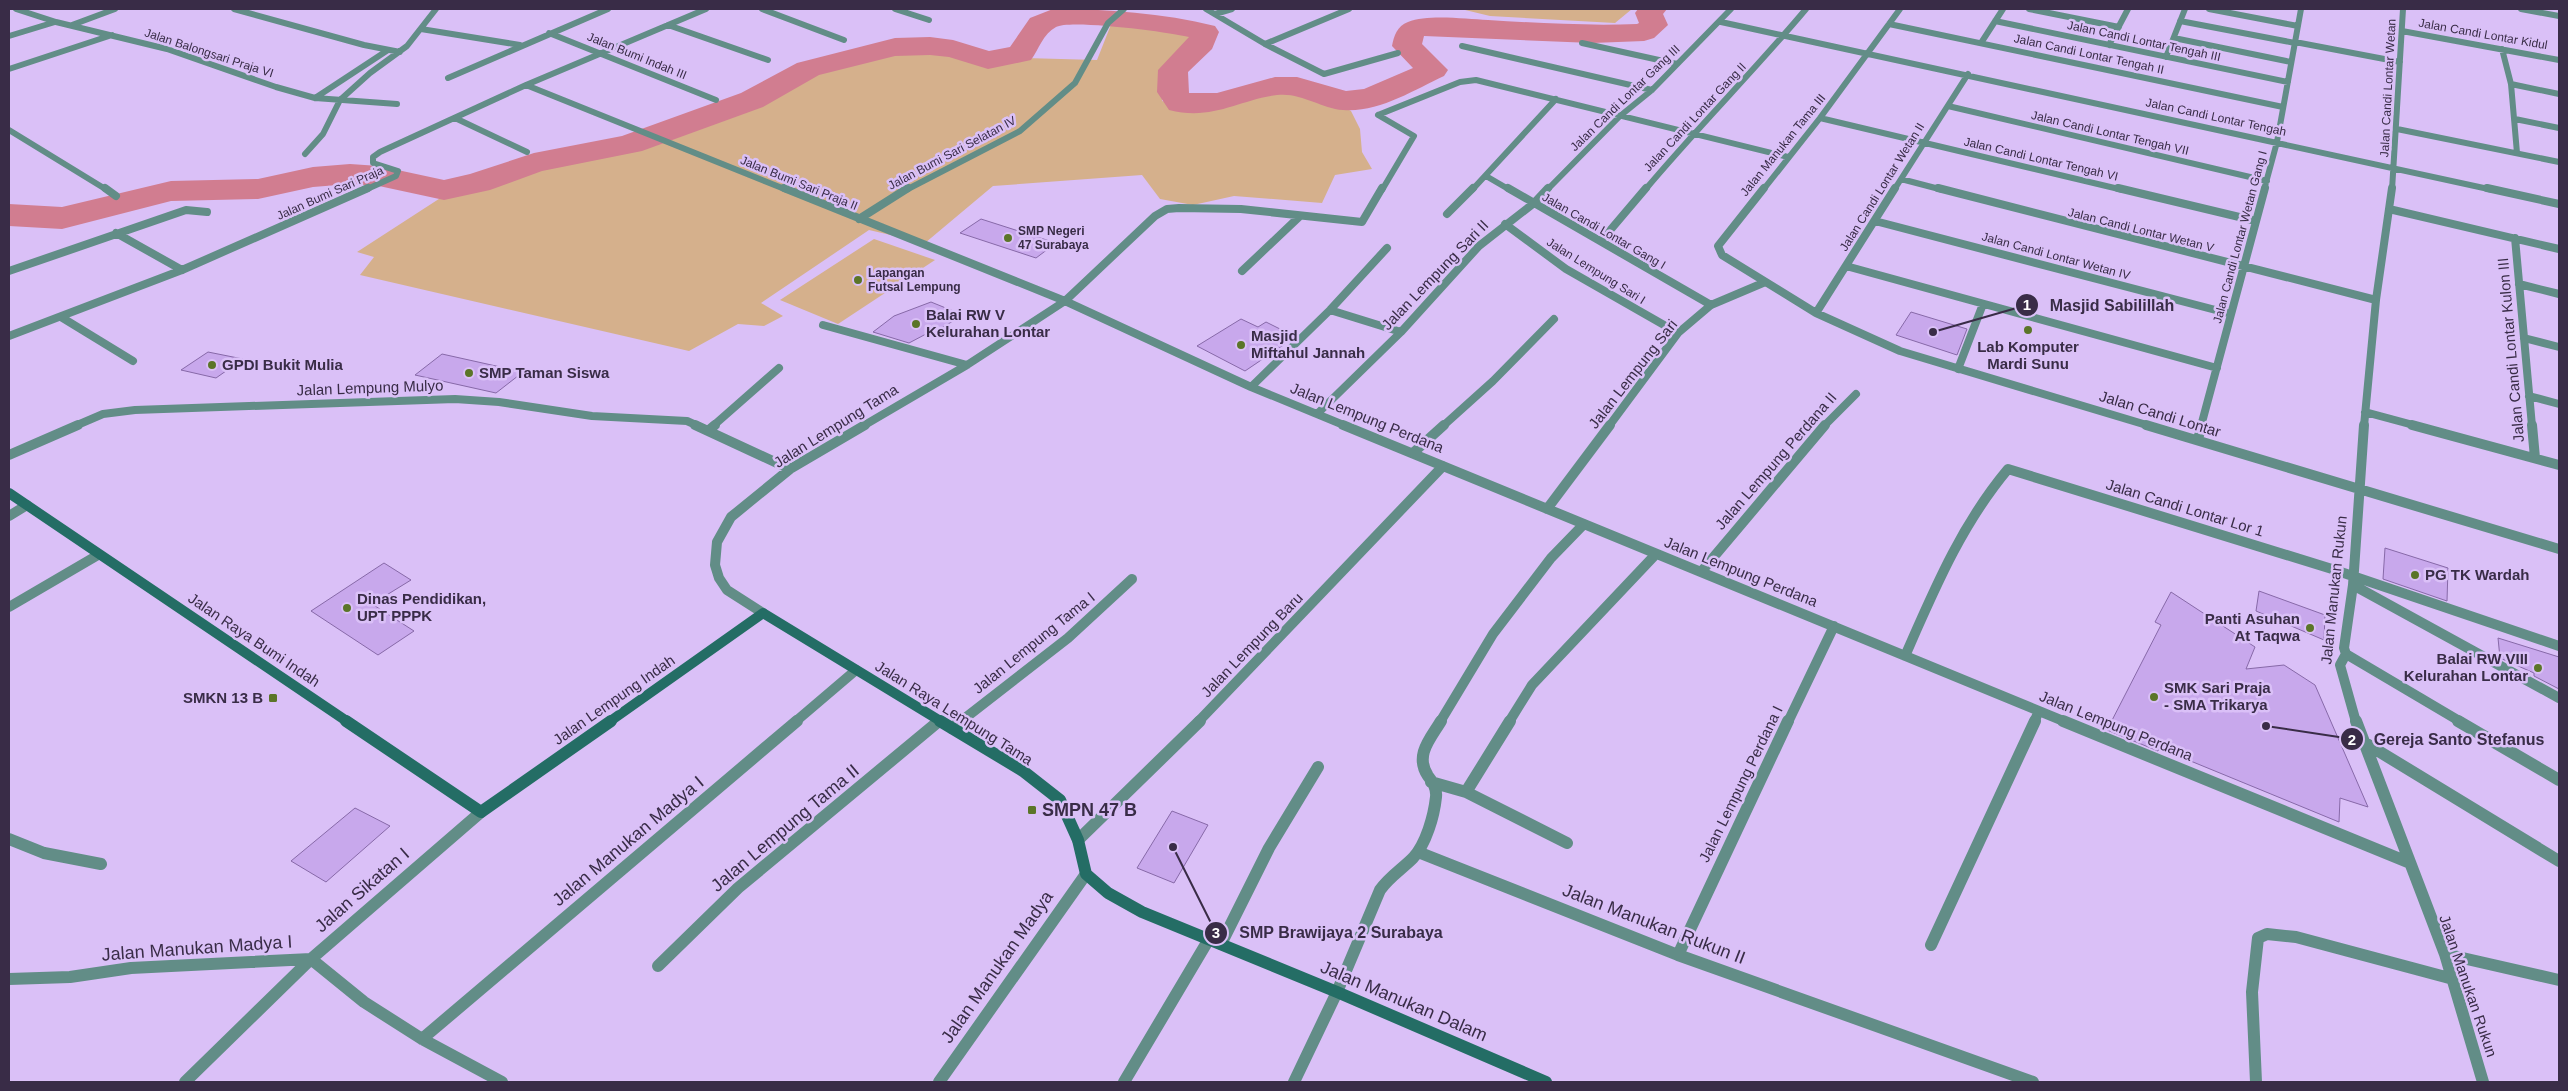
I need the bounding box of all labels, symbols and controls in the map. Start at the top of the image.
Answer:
street label: Jalan Candi Lontar Kidul [2417,16,2549,52]
street label: Jalan Candi Lontar Tengah III [2066,18,2222,64]
street label: Jalan Candi Lontar Wetan [2377,18,2399,158]
street label: Jalan Balongsari Praja VI [143,26,275,80]
street label: Jalan Bumi Indah III [585,30,689,82]
street label: Jalan Candi Lontar Tengah II [2012,31,2166,77]
street label: Jalan Candi Lontar Gang III [1567,42,1683,154]
street label: Jalan Candi Lontar Gang II [1641,60,1749,174]
street label: Jalan Manukan Tama III [1738,91,1828,199]
street label: Jalan Candi Lontar Tengah [2144,95,2288,139]
street label: Jalan Candi Lontar Tengah VII [2030,108,2190,158]
street label: Jalan Bumi Sari Selatan IV [886,113,1018,193]
street label: Jalan Candi Lontar Wetan II [1837,120,1927,254]
street label: Jalan Candi Lontar Tengah VI [1962,134,2120,184]
street label: Jalan Candi Lontar Wetan Gang I [2210,149,2270,325]
street label: Jalan Bumi Sari Praja II [738,153,860,213]
street label: Jalan Bumi Sari Praja [274,163,386,223]
street label: Jalan Candi Lontar Gang I [1540,190,1668,272]
street label: Jalan Candi Lontar Wetan V [2067,205,2215,255]
street label: Jalan Lempung Sari II [1378,216,1491,333]
place label: SMP Negeri 47 Surabaya [1018,224,1089,252]
street label: Jalan Candi Lontar Wetan IV [1980,229,2132,283]
marker: SMP Negeri 47 Surabaya [1002,232,1014,244]
street label: Jalan Lempung Sari I [1544,235,1648,307]
street label: Jalan Candi Lontar Kulon III [2494,257,2527,443]
place label: Lapangan Futsal Lempung [868,266,961,294]
marker: Lapangan Futsal Lempung [852,274,864,286]
callout: Masjid Sabilillah [2015,290,2184,321]
text: 1 [2023,296,2031,313]
text: Masjid Sabilillah [2050,297,2174,314]
place label: Balai RW V Kelurahan Lontar [926,306,1050,340]
street label: Jalan Lempung Sari [1585,316,1680,431]
marker: Balai RW V Kelurahan Lontar [910,318,922,330]
marker: Lab Komputer Mardi Sunu [2022,324,2034,336]
place label: Masjid Miftahul Jannah [1251,327,1365,361]
place label: Lab Komputer Mardi Sunu [1977,338,2079,372]
marker: Masjid Miftahul Jannah [1235,339,1247,351]
place label: GPDI Bukit Mulia [222,356,344,373]
marker: GPDI Bukit Mulia [206,359,218,371]
place label: SMP Taman Siswa [479,364,610,381]
marker: SMP Taman Siswa [463,367,475,379]
street label: Jalan Lempung Mulyo [296,376,444,399]
street label: Jalan Lempung Perdana [1288,379,1447,456]
street label: Jalan Lempung Tama [771,380,901,471]
street label: Jalan Candi Lontar [2097,387,2223,440]
street label: Jalan Lempung Perdana II [1711,389,1840,533]
street label: Jalan Candi Lontar Lor 1 [2104,475,2266,540]
street label: Jalan Manukan Rukun [2317,515,2350,665]
street label: Jalan Lempung Perdana [1662,533,1821,610]
place label: PG TK Wardah [2425,566,2529,583]
marker: PG TK Wardah [2409,569,2421,581]
street label: Jalan Lempung Tama I [969,588,1098,697]
street label: Jalan Raya Bumi Indah [185,589,323,690]
street label: Jalan Lempung Baru [1197,589,1306,700]
place label: Dinas Pendidikan, UPT PPPK [357,590,486,624]
marker: Dinas Pendidikan, UPT PPPK [341,602,353,614]
place label: Panti Asuhan At Taqwa [2205,610,2301,644]
marker: Panti Asuhan At Taqwa [2304,622,2316,634]
place label: Balai RW VIII Kelurahan Lontar [2404,650,2528,684]
street label: Jalan Lempung Indah [550,651,678,748]
street label: Jalan Raya Lempung Tama [872,657,1037,768]
marker: Balai RW VIII Kelurahan Lontar [2532,662,2544,674]
place label: SMK Sari Praja - SMA Trikarya [2164,679,2271,713]
street label: Jalan Lempung Perdana [2037,687,2196,764]
place label: SMKN 13 B [183,689,263,706]
marker: SMK Sari Praja - SMA Trikarya [2148,691,2160,703]
marker: SMKN 13 B [267,692,279,704]
street label: Jalan Lempung Perdana I [1695,703,1786,865]
callout: Gereja Santo Stefanus [2339,724,2555,755]
text: 2 [2348,731,2356,748]
text: Gereja Santo Stefanus [2374,731,2544,748]
street label: Jalan Lempung Tama II [707,760,863,896]
street label: Jalan Manukan Madya I [548,772,708,910]
place label: SMPN 47 B [1042,800,1137,820]
marker: SMPN 47 B [1026,804,1038,816]
street label: Jalan Sikatan I [311,844,413,936]
street label: Jalan Manukan Rukun II [1560,880,1748,968]
street label: Jalan Manukan Madya [937,886,1058,1047]
street label: Jalan Manukan Rukun [2436,913,2501,1059]
callout: SMP Brawijaya 2 Surabaya [1204,917,1453,948]
text: 3 [1212,924,1220,941]
text: SMP Brawijaya 2 Surabaya [1239,924,1443,941]
street label: Jalan Manukan Madya I [101,931,293,965]
street label: Jalan Manukan Dalam [1318,957,1490,1045]

